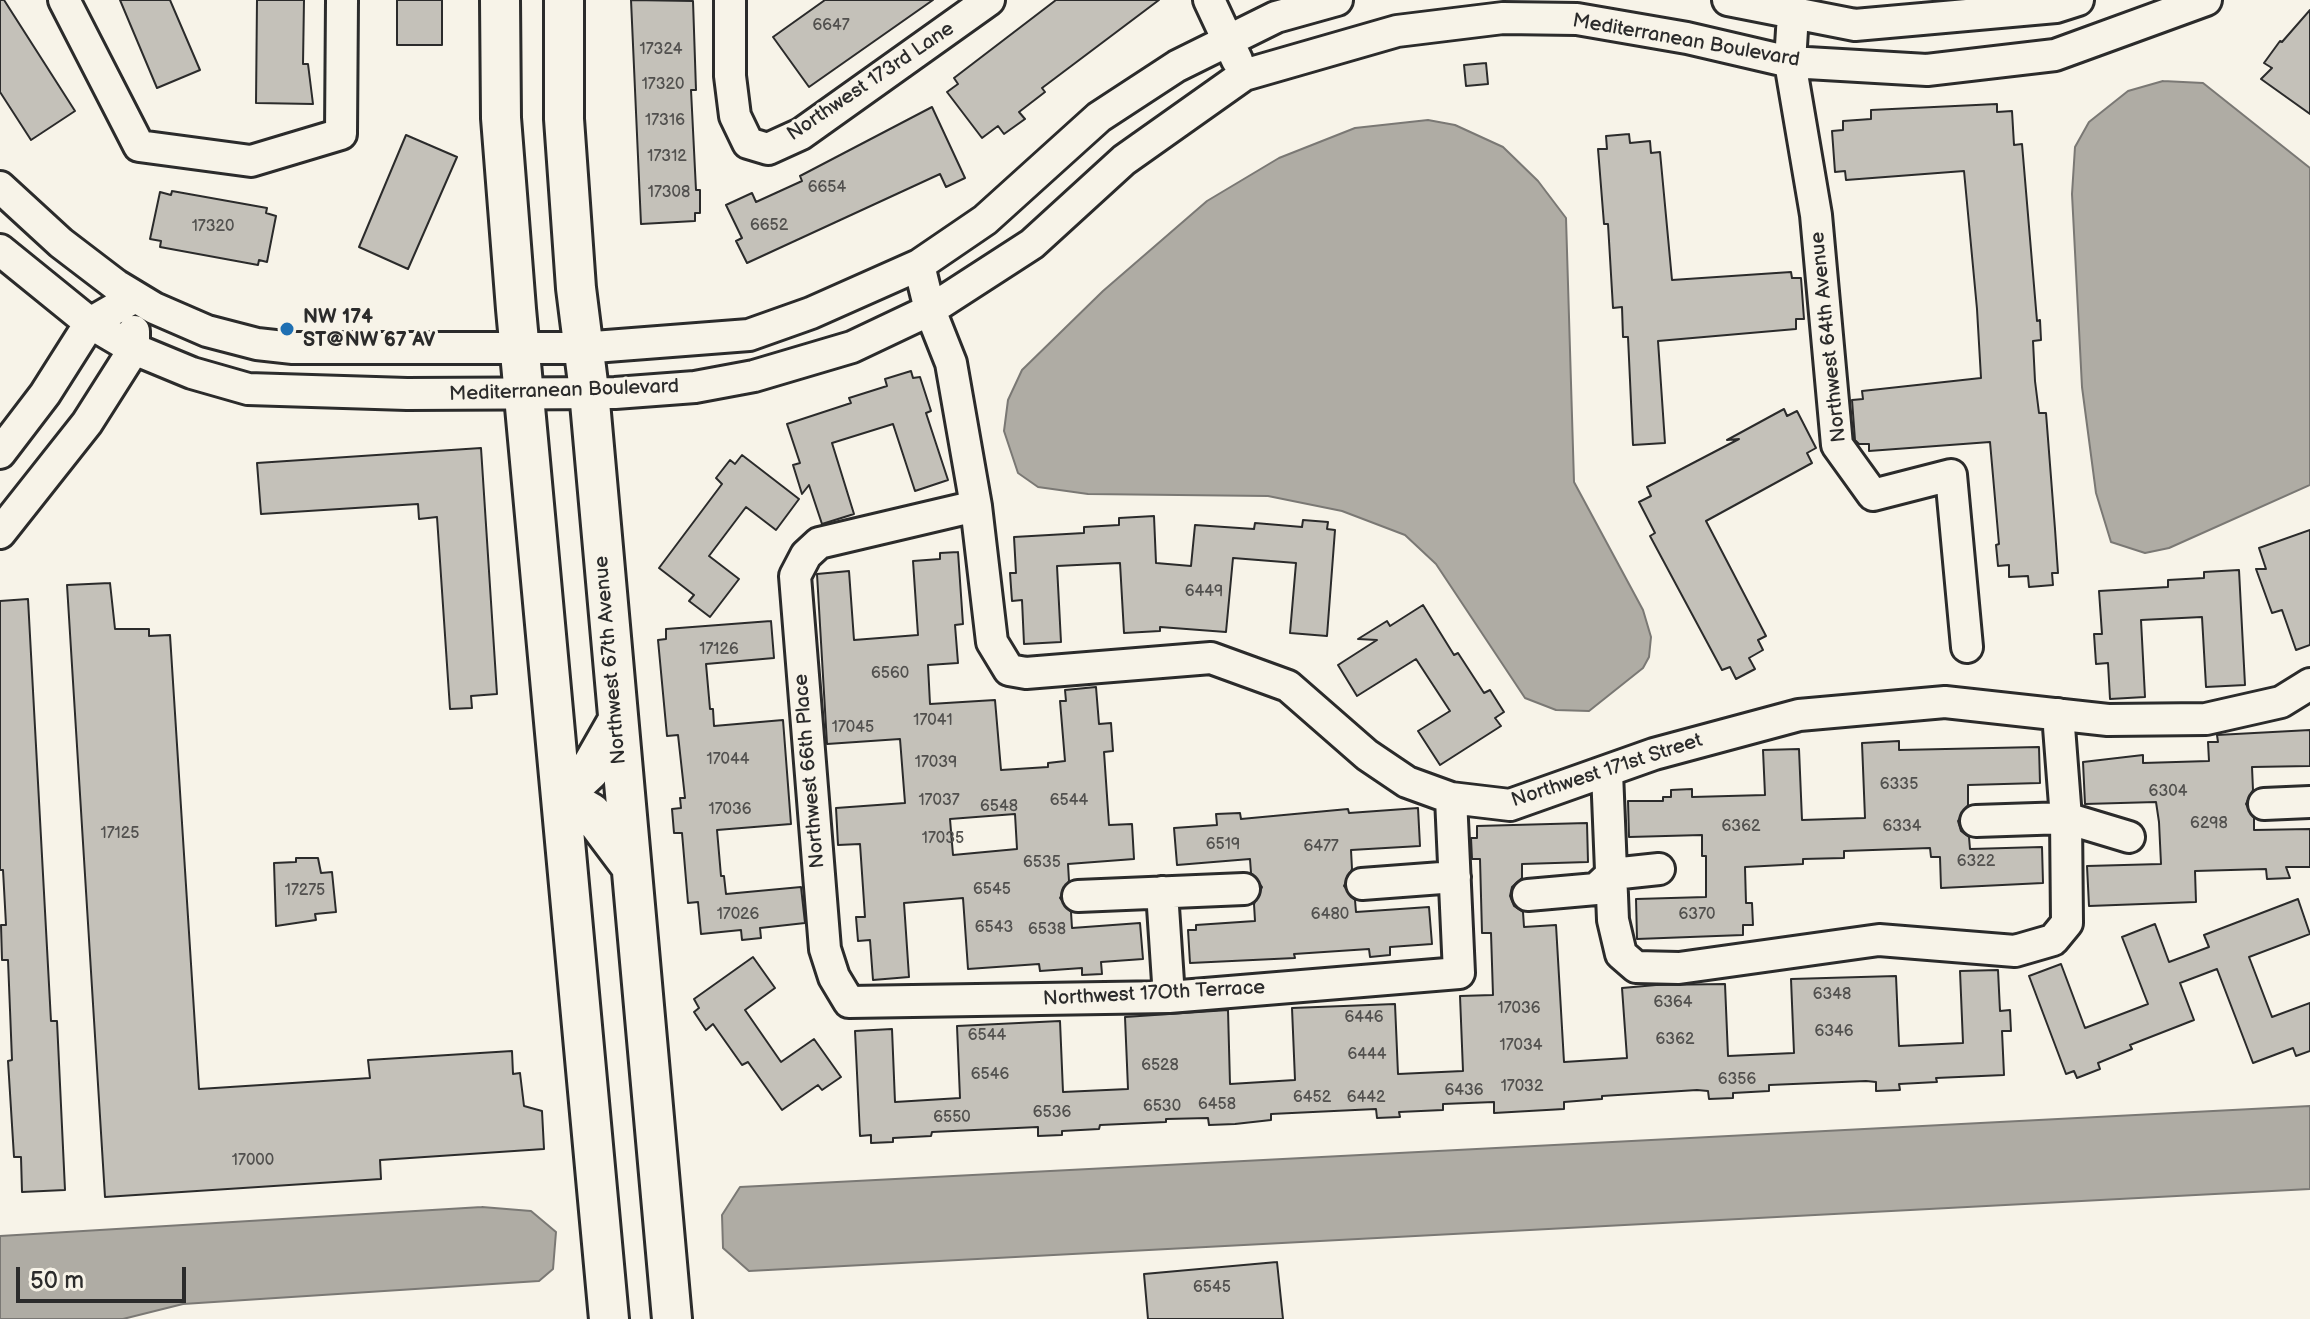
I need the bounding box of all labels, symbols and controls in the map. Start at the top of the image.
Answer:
street label: Mediterranean Boulevard [1571,9,1801,73]
house number: 6647 [812,16,850,36]
street label: Northwest 173rd Lane [783,17,959,147]
house number: 17324 [640,40,682,60]
house number: 17320 [642,75,684,95]
house number: 17316 [645,111,685,131]
house number: 17312 [647,147,687,167]
house number: 6654 [808,178,846,198]
house number: 17308 [648,183,690,203]
house number: 6652 [750,216,788,236]
house number: 17320 [192,217,234,237]
street label: Northwest 64th Avenue [1806,231,1852,443]
place label: NW 174 ST@NW 67 AV [303,306,435,353]
marker: NW 174 ST@NW 67 AV [278,320,296,338]
street label: Mediterranean Boulevard [449,375,679,407]
street label: Northwest 67th Avenue [590,555,632,765]
house number: 6449 [1185,582,1223,602]
house number: 17126 [699,640,739,660]
house number: 6560 [871,664,909,684]
street label: Northwest 66th Place [790,673,830,869]
house number: 17041 [913,711,953,731]
house number: 17045 [832,718,874,738]
street label: Northwest 171st Street [1509,729,1705,813]
house number: 17044 [707,750,749,770]
house number: 17039 [915,753,957,773]
house number: 6335 [1880,775,1918,795]
house number: 6304 [2149,782,2187,802]
house number: 17037 [918,791,960,811]
house number: 6544 [1050,791,1088,811]
house number: 6548 [980,797,1018,817]
house number: 17036 [708,800,752,820]
house number: 6298 [2190,814,2228,834]
house number: 6362 [1722,817,1760,837]
house number: 6334 [1882,817,1922,837]
house number: 17125 [101,824,139,844]
house number: 17035 [922,829,964,849]
house number: 6519 [1206,835,1240,855]
house number: 6477 [1303,837,1339,857]
house number: 6322 [1957,852,1995,872]
house number: 6535 [1023,853,1061,873]
house number: 6545 [973,880,1011,900]
house number: 17275 [285,881,325,901]
house number: 17026 [717,905,759,925]
house number: 6480 [1311,905,1349,925]
house number: 6370 [1679,905,1715,925]
house number: 6543 [975,918,1013,938]
house number: 6538 [1028,920,1066,940]
street label: Northwest 17Oth Terrace [1042,976,1266,1012]
house number: 6348 [1813,985,1851,1005]
house number: 6364 [1653,993,1693,1013]
house number: 17036 [1497,999,1541,1019]
house number: 6446 [1344,1008,1384,1028]
house number: 6346 [1814,1022,1854,1042]
house number: 6544 [968,1026,1006,1046]
house number: 6362 [1656,1030,1694,1050]
house number: 17034 [1499,1036,1543,1056]
house number: 6444 [1347,1045,1387,1065]
house number: 6528 [1141,1056,1179,1076]
house number: 6546 [971,1065,1009,1085]
house number: 6356 [1718,1070,1756,1090]
house number: 17032 [1501,1077,1543,1097]
house number: 6436 [1444,1081,1484,1101]
house number: 6452 [1293,1088,1331,1108]
house number: 6442 [1347,1088,1385,1108]
house number: 6458 [1198,1095,1236,1115]
house number: 6530 [1143,1097,1181,1117]
house number: 6536 [1033,1103,1071,1123]
house number: 6550 [933,1108,971,1128]
house number: 17000 [232,1151,274,1171]
scale bar [20,1251,190,1301]
text: 50 m [30,1266,84,1295]
house number: 6545 [1193,1278,1231,1298]

